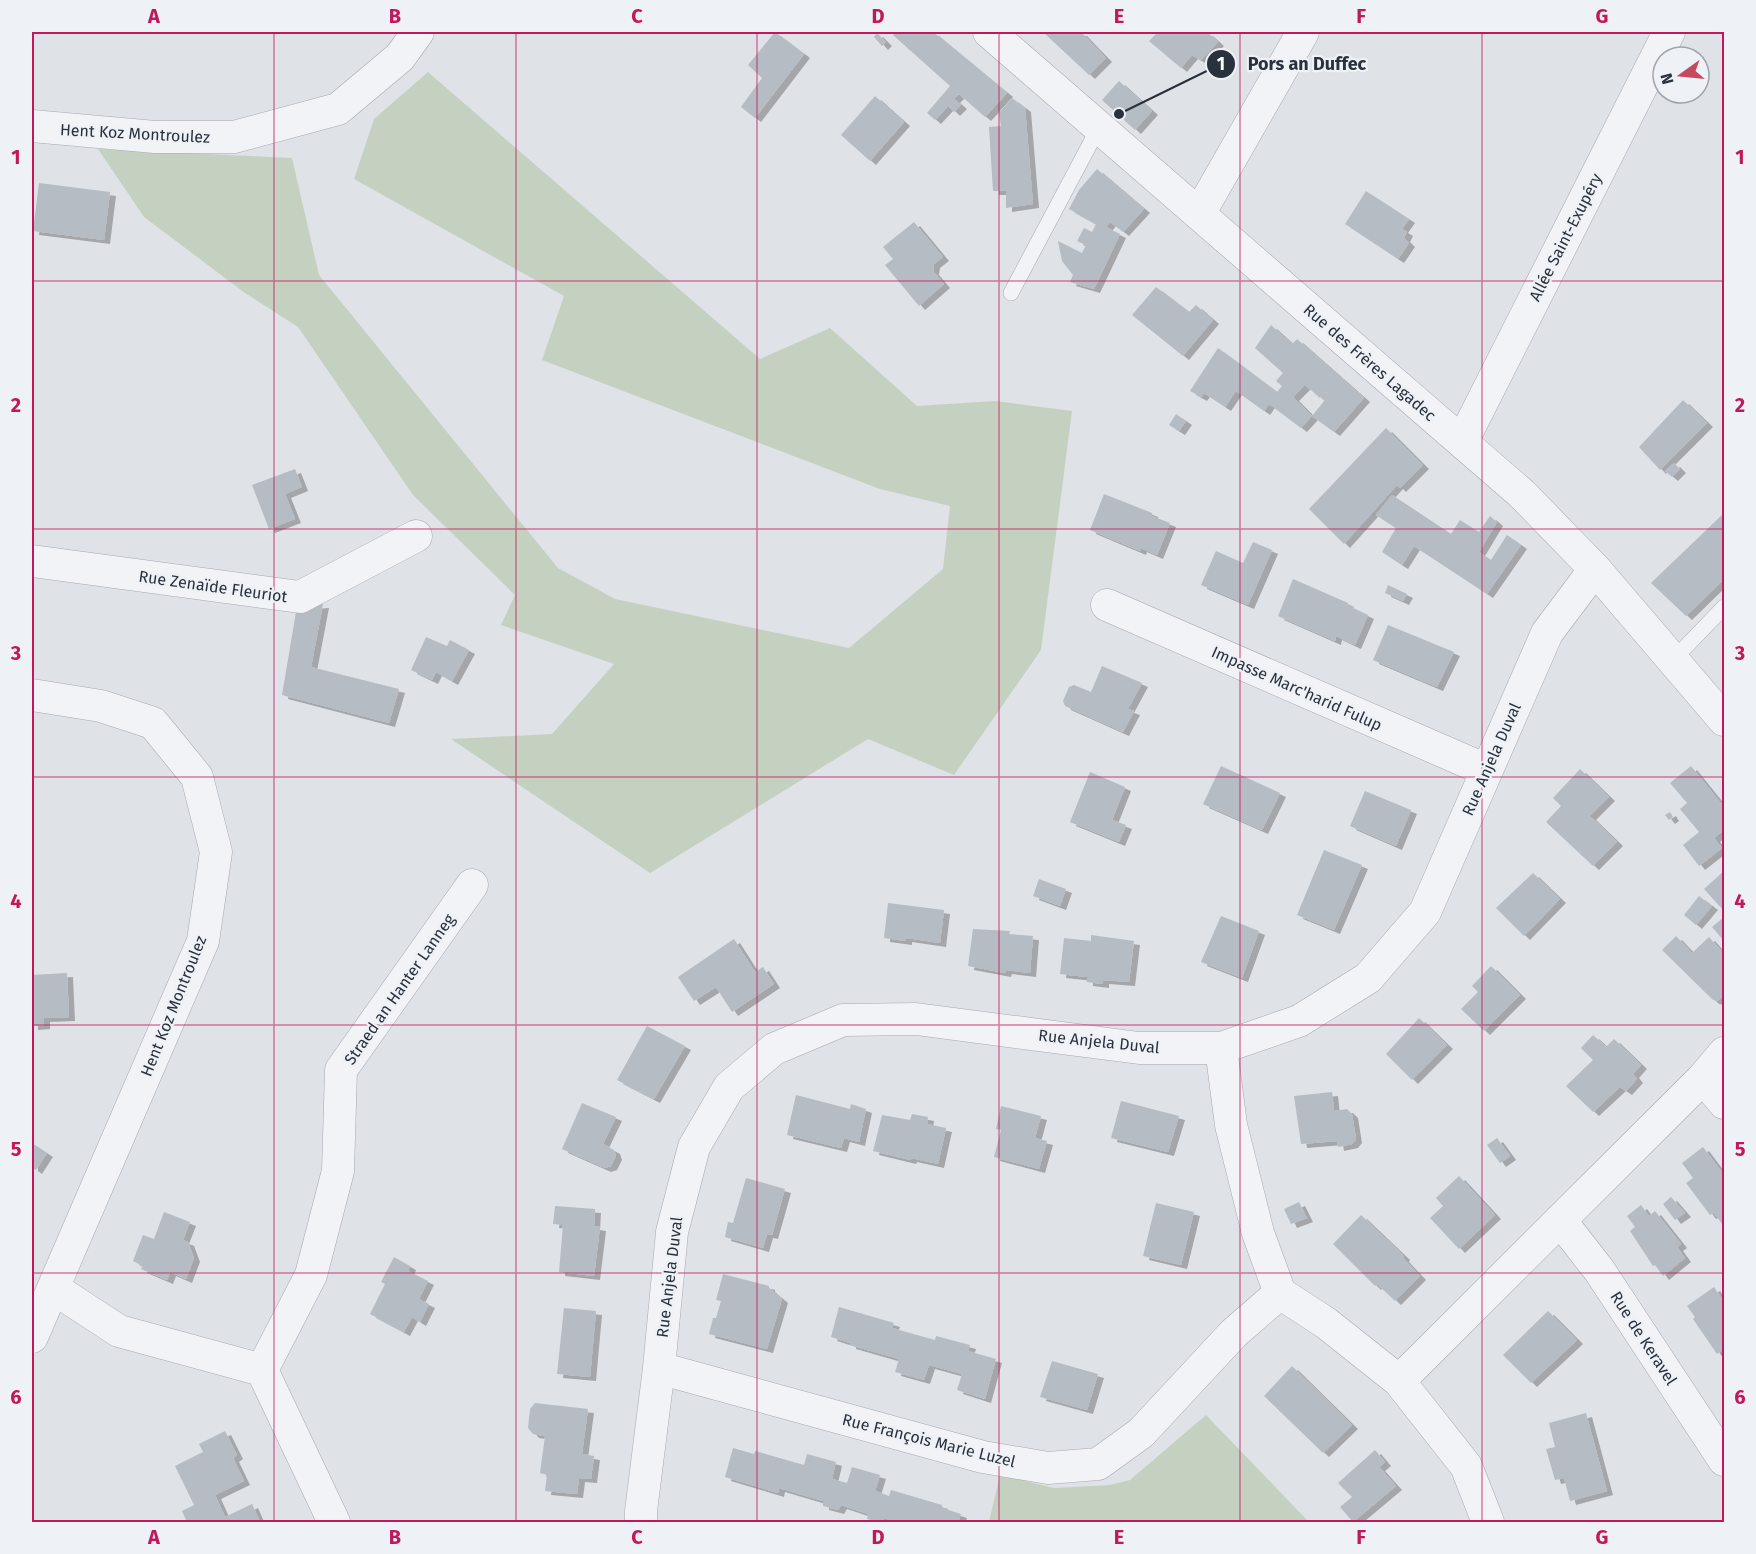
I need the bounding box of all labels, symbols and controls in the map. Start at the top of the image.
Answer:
text: A [147,4,161,28]
text: B [389,4,401,28]
text: C [631,4,643,28]
text: D [871,4,885,28]
text: E [1114,4,1124,28]
text: F [1356,4,1366,28]
text: G [1596,4,1608,28]
north arrow [1651,45,1711,105]
callout: Pors an Duffec [1206,46,1378,82]
text: 1 [1217,53,1225,75]
text: Pors an Duffec [1248,53,1367,75]
text: N [1656,71,1678,86]
street label: Hent Koz Montroulez [59,120,210,147]
text: 1 [11,145,21,169]
text: 1 [1735,145,1745,169]
street label: Allée Saint-Exupéry [1525,170,1606,304]
street label: Rue des Frères Lagadec [1300,300,1440,425]
text: 2 [11,393,21,417]
text: 2 [1735,393,1745,417]
street label: Rue Zenaïde Fleuriot [137,567,289,606]
text: 3 [10,641,21,665]
text: 3 [1734,641,1745,665]
street label: Impasse Marc'harid Fulup [1209,642,1385,735]
street label: Rue Anjela Duval [1458,699,1525,819]
text: 4 [10,889,22,913]
text: 4 [1734,889,1746,913]
street label: Straed an Hanter Lanneg [340,910,459,1068]
street label: Hent Koz Montroulez [137,933,210,1079]
street label: Rue Anjela Duval [1037,1026,1161,1057]
text: 5 [11,1137,22,1161]
text: 5 [1735,1137,1746,1161]
street label: Rue Anjela Duval [653,1215,686,1339]
street label: Rue de Keravel [1606,1288,1681,1389]
text: 6 [10,1385,22,1409]
text: 6 [1734,1385,1746,1409]
street label: Rue François Marie Luzel [840,1410,1018,1472]
text: A [147,1525,161,1549]
text: B [389,1525,401,1549]
text: C [631,1525,643,1549]
text: D [871,1525,885,1549]
text: E [1114,1525,1124,1549]
text: F [1356,1525,1366,1549]
text: G [1596,1525,1608,1549]

